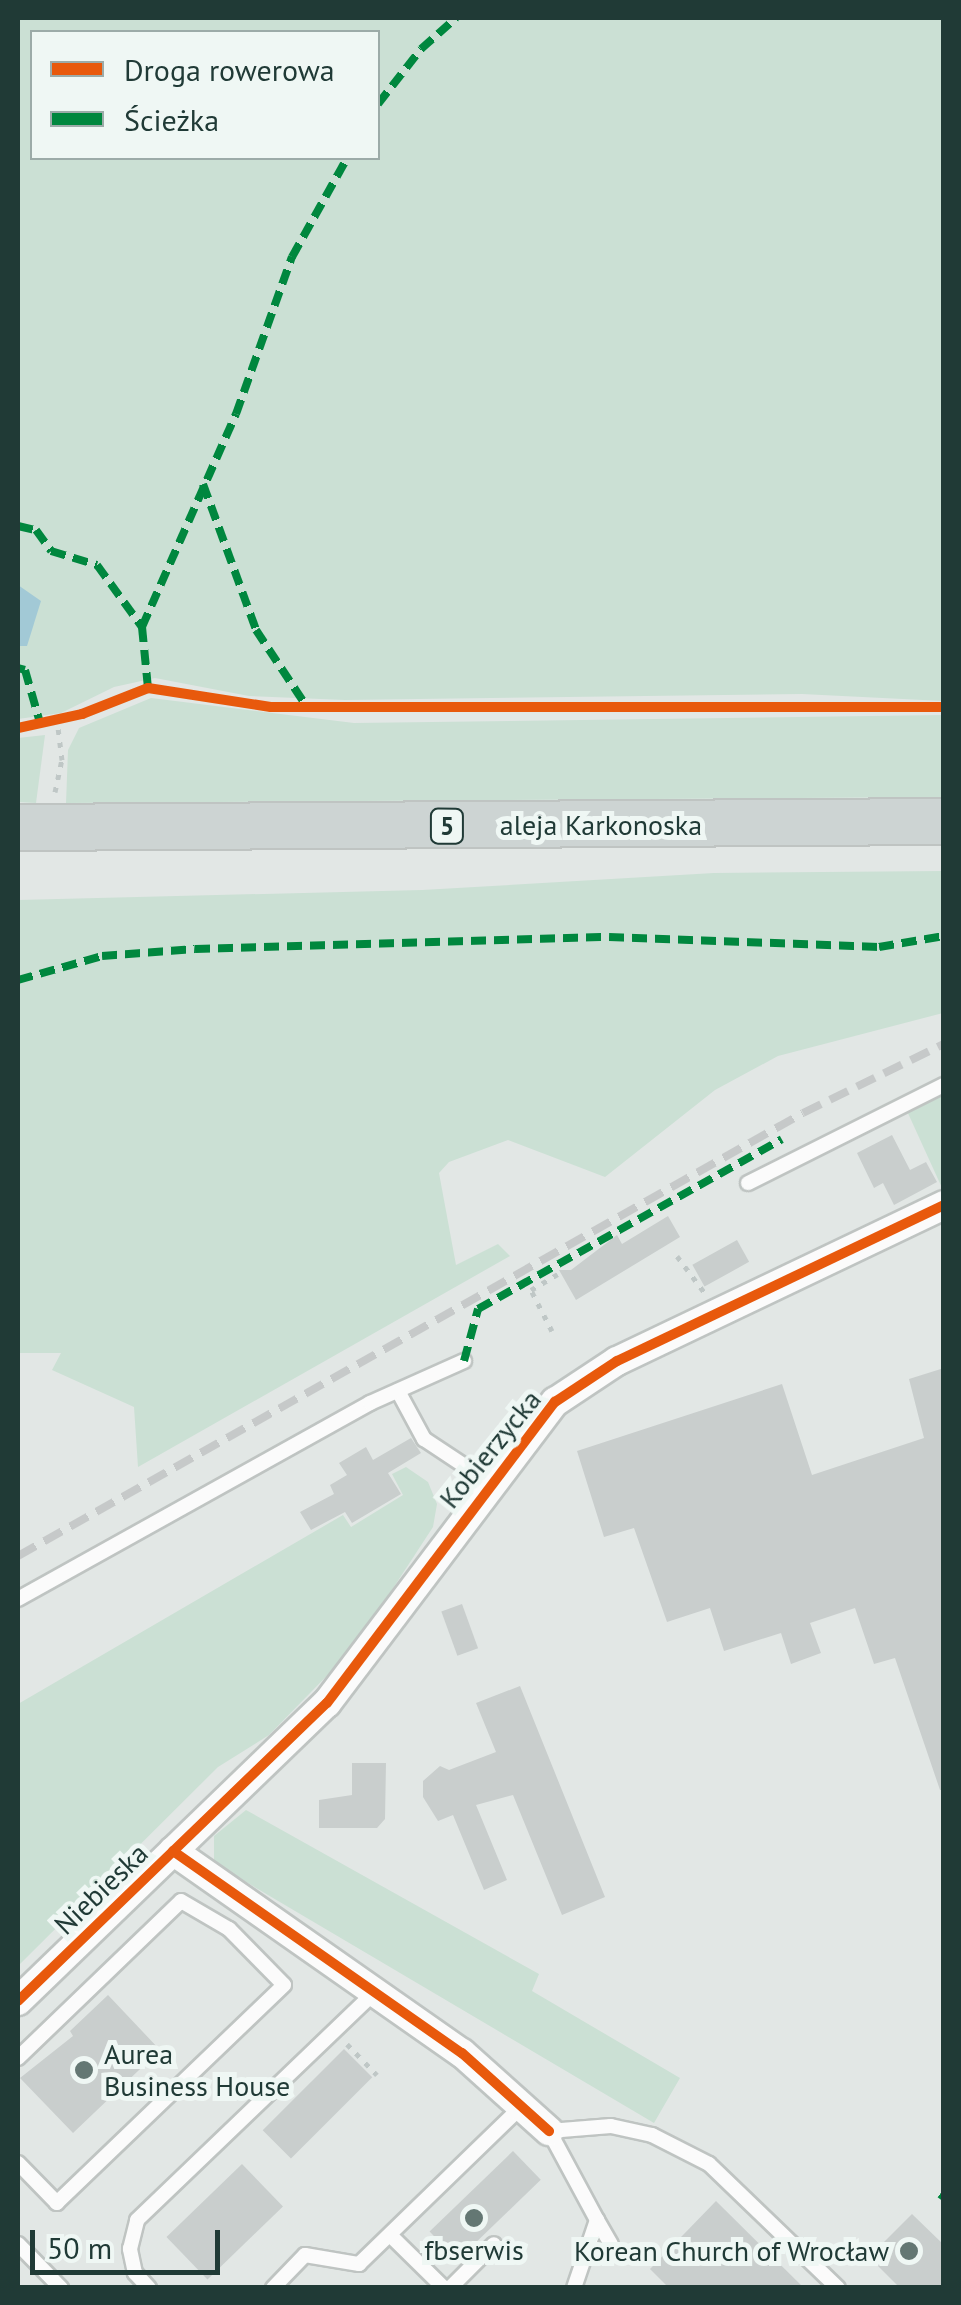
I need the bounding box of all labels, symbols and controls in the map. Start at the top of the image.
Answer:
legend [30,30,380,160]
text: Droga rowerowa [124,50,335,89]
text: Ścieżka [124,100,219,139]
road number: 5 [430,806,464,846]
street label: aleja Karkonoska [500,808,702,842]
street label: Kobierzycka [432,1383,548,1515]
street label: Niebieska [47,1836,155,1942]
place label: Aurea Business House [104,2037,290,2103]
marker: Aurea Business House [73,2059,95,2081]
marker: fbserwis [463,2207,485,2229]
scale bar [35,2210,225,2272]
text: 50 m [47,2228,112,2267]
place label: fbserwis [424,2233,524,2267]
place label: Korean Church of Wrocław [574,2234,889,2268]
marker: Korean Church of Wrocław [898,2240,920,2262]

